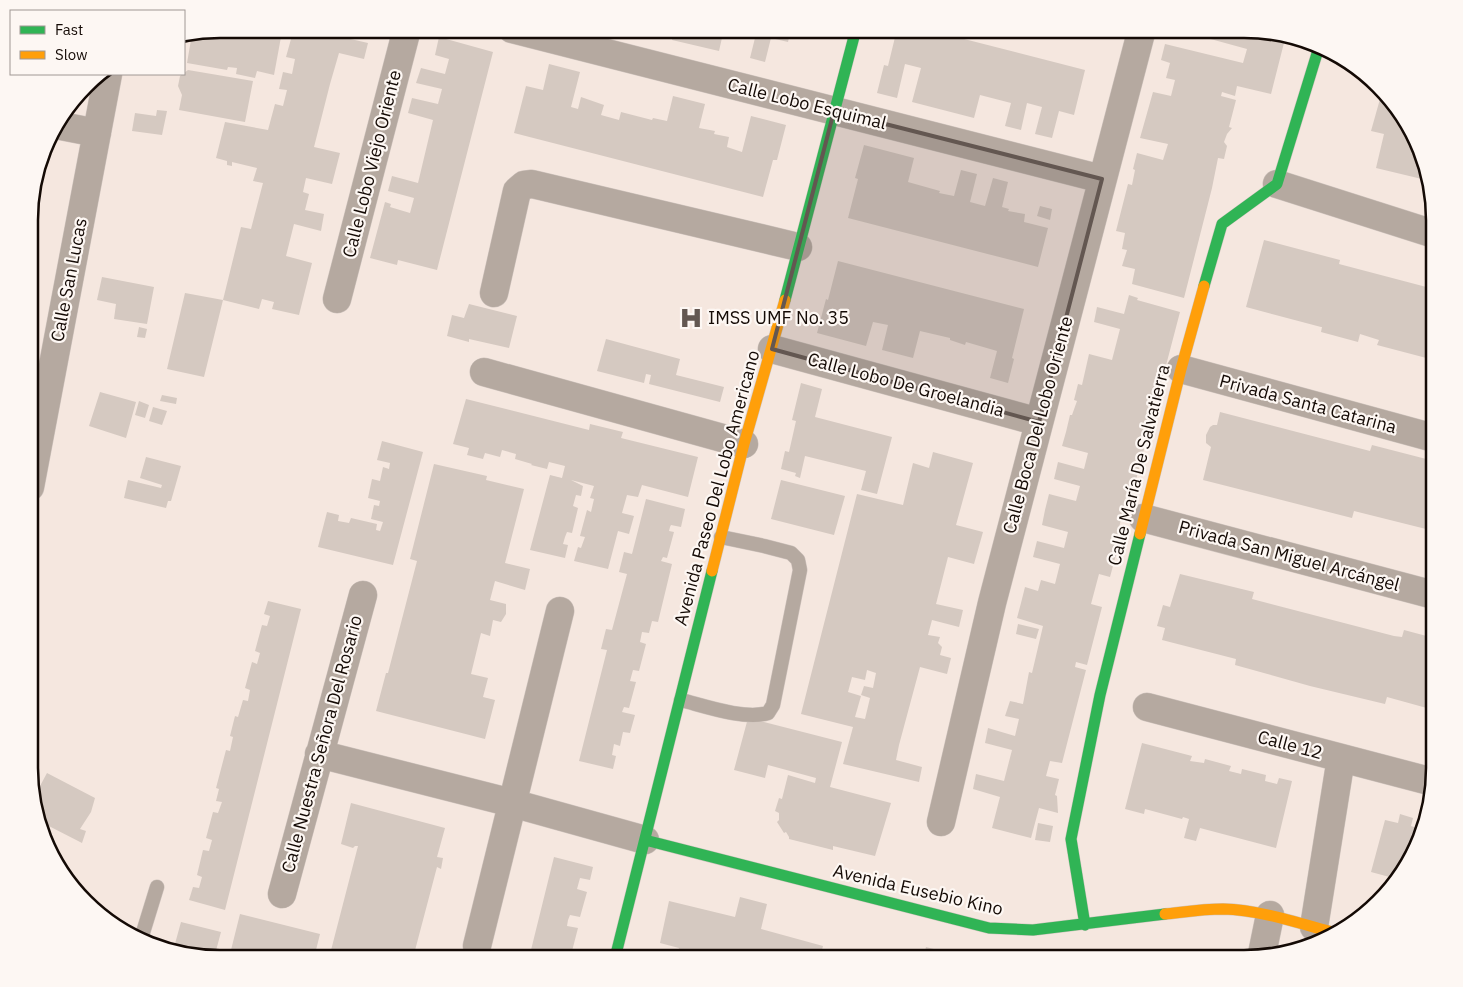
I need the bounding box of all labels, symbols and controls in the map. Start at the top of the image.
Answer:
legend [10,10,185,75]
text: Fast [55,20,83,39]
text: Slow [55,45,88,64]
street label: Calle Lobo Viejo Oriente [337,68,406,260]
street label: Calle Lobo Esquimal [725,73,889,134]
street label: Calle San Lucas [45,216,92,344]
hospital icon: IMSS UMF No. 35 [678,305,704,331]
place label: IMSS UMF No. 35 [708,306,849,329]
street label: Calle Boca Del Lobo Oriente [997,313,1078,536]
street label: Calle Lobo De Groelandia [805,347,1007,422]
street label: Avenida Paseo Del Lobo Americano [669,348,764,628]
street label: Calle María De Salvatierra [1102,362,1175,568]
street label: Privada Santa Catarina [1217,369,1400,438]
street label: Privada San Miguel Arcángel [1176,515,1402,596]
street label: Calle Nuestra Señora Del Rosario [276,613,367,875]
street label: Calle 12 [1255,725,1325,764]
street label: Avenida Eusebio Kino [831,859,1005,920]

